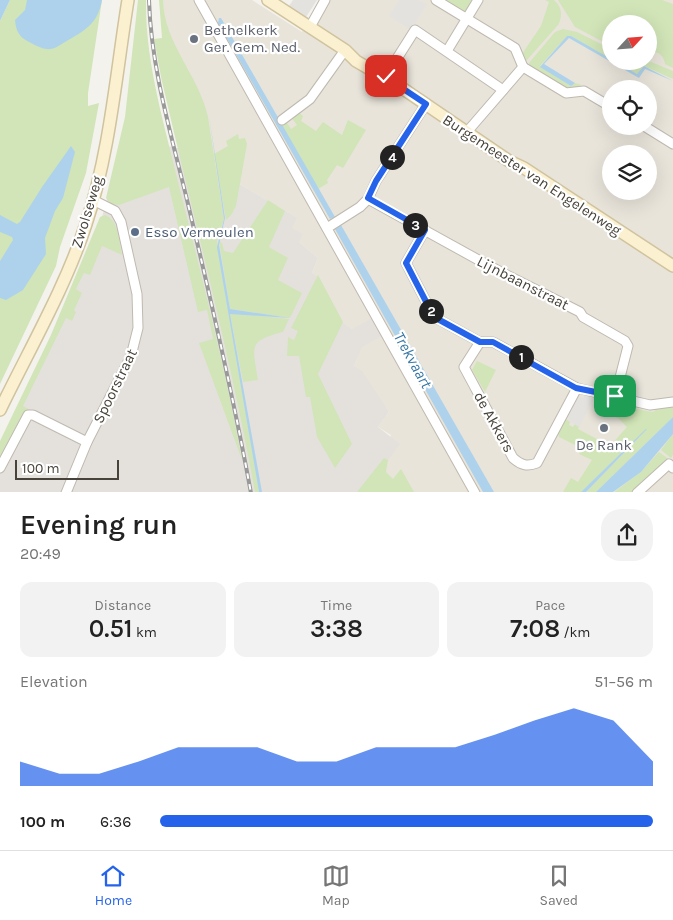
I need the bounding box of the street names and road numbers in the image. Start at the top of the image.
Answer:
street label: Burgemeester van Engelenweg [439,110,625,240]
street label: Zwolseweg [67,173,107,250]
street label: Lijnbaanstraat [474,252,572,314]
street label: Spoorstraat [89,345,141,426]
street label: de Akkers [470,388,518,456]

